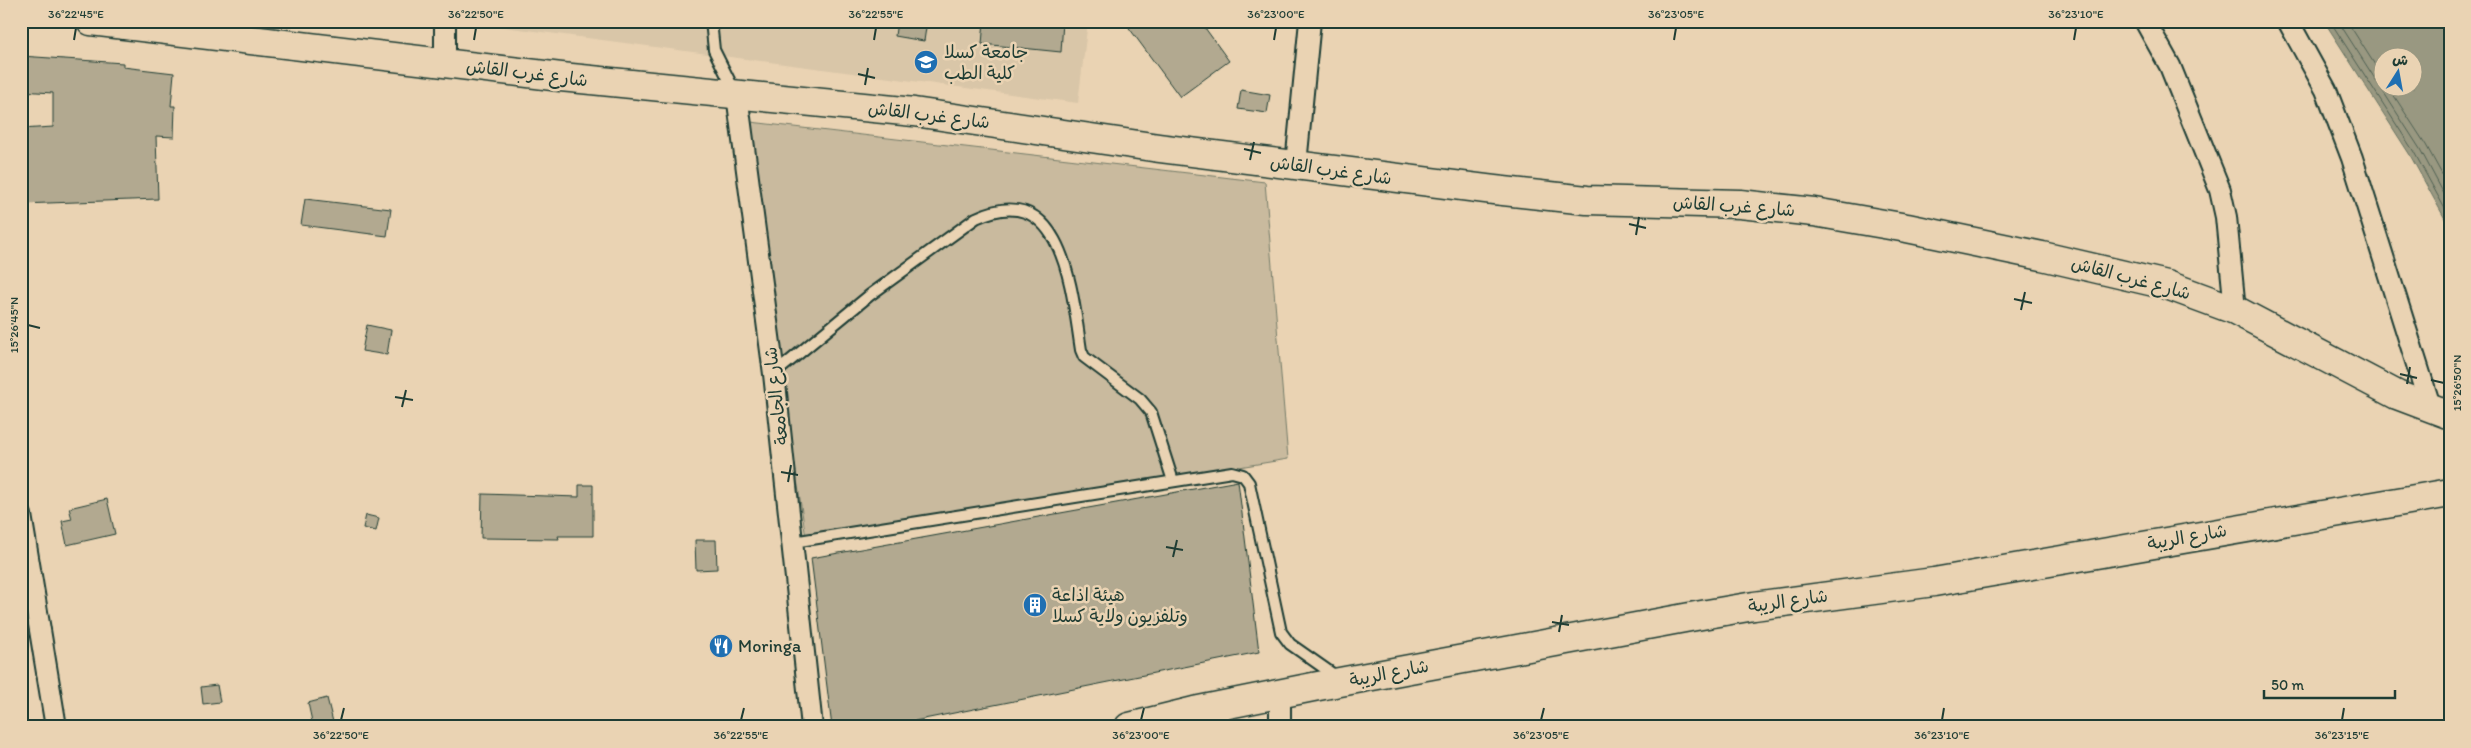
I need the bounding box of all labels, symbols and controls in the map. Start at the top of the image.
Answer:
text: 36°22'45"E [48,7,104,21]
text: 36°22'50"E [448,7,504,21]
text: 36°22'55"E [849,7,904,21]
text: 36°23'00"E [1247,7,1305,21]
text: 36°23'05"E [1648,7,1704,21]
text: 36°23'10"E [2048,7,2104,21]
place label: جامعة كسلا كلية الطب [944,41,1028,84]
north arrow [2374,48,2424,98]
school or university icon: جامعة كسلا كلية الطب [913,49,939,75]
text: ش [2391,50,2410,70]
street label: شارع غرب القاش [465,55,589,92]
street label: شارع غرب القاش [867,97,991,134]
street label: شارع غرب القاش [1269,151,1393,190]
street label: شارع غرب القاش [1672,191,1796,222]
street label: شارع غرب القاش [2069,252,2193,305]
text: 15°26'45"N [7,297,21,353]
street label: شارع الجامعة [759,346,794,446]
text: 15°26'50"N [2450,355,2464,411]
street label: شارع الريبة [2145,519,2229,556]
place label: هيئة اذاعة وتلفزيون ولاية كسلا [1052,584,1188,628]
street label: شارع الريبة [1747,585,1829,618]
building icon: هيئة اذاعة وتلفزيون ولاية كسلا [1022,592,1048,618]
restaurant icon: Moringa [708,633,734,659]
place label: Moringa [738,635,802,657]
street label: شارع الريبة [1347,655,1431,692]
scale bar [2264,668,2395,700]
text: 50 m [2271,676,2304,694]
text: 36°22'50"E [313,728,369,742]
text: 36°22'55"E [714,728,769,742]
text: 36°23'00"E [1112,728,1170,742]
text: 36°23'05"E [1513,728,1569,742]
text: 36°23'10"E [1914,728,1970,742]
text: 36°23'15"E [2315,728,2370,742]

